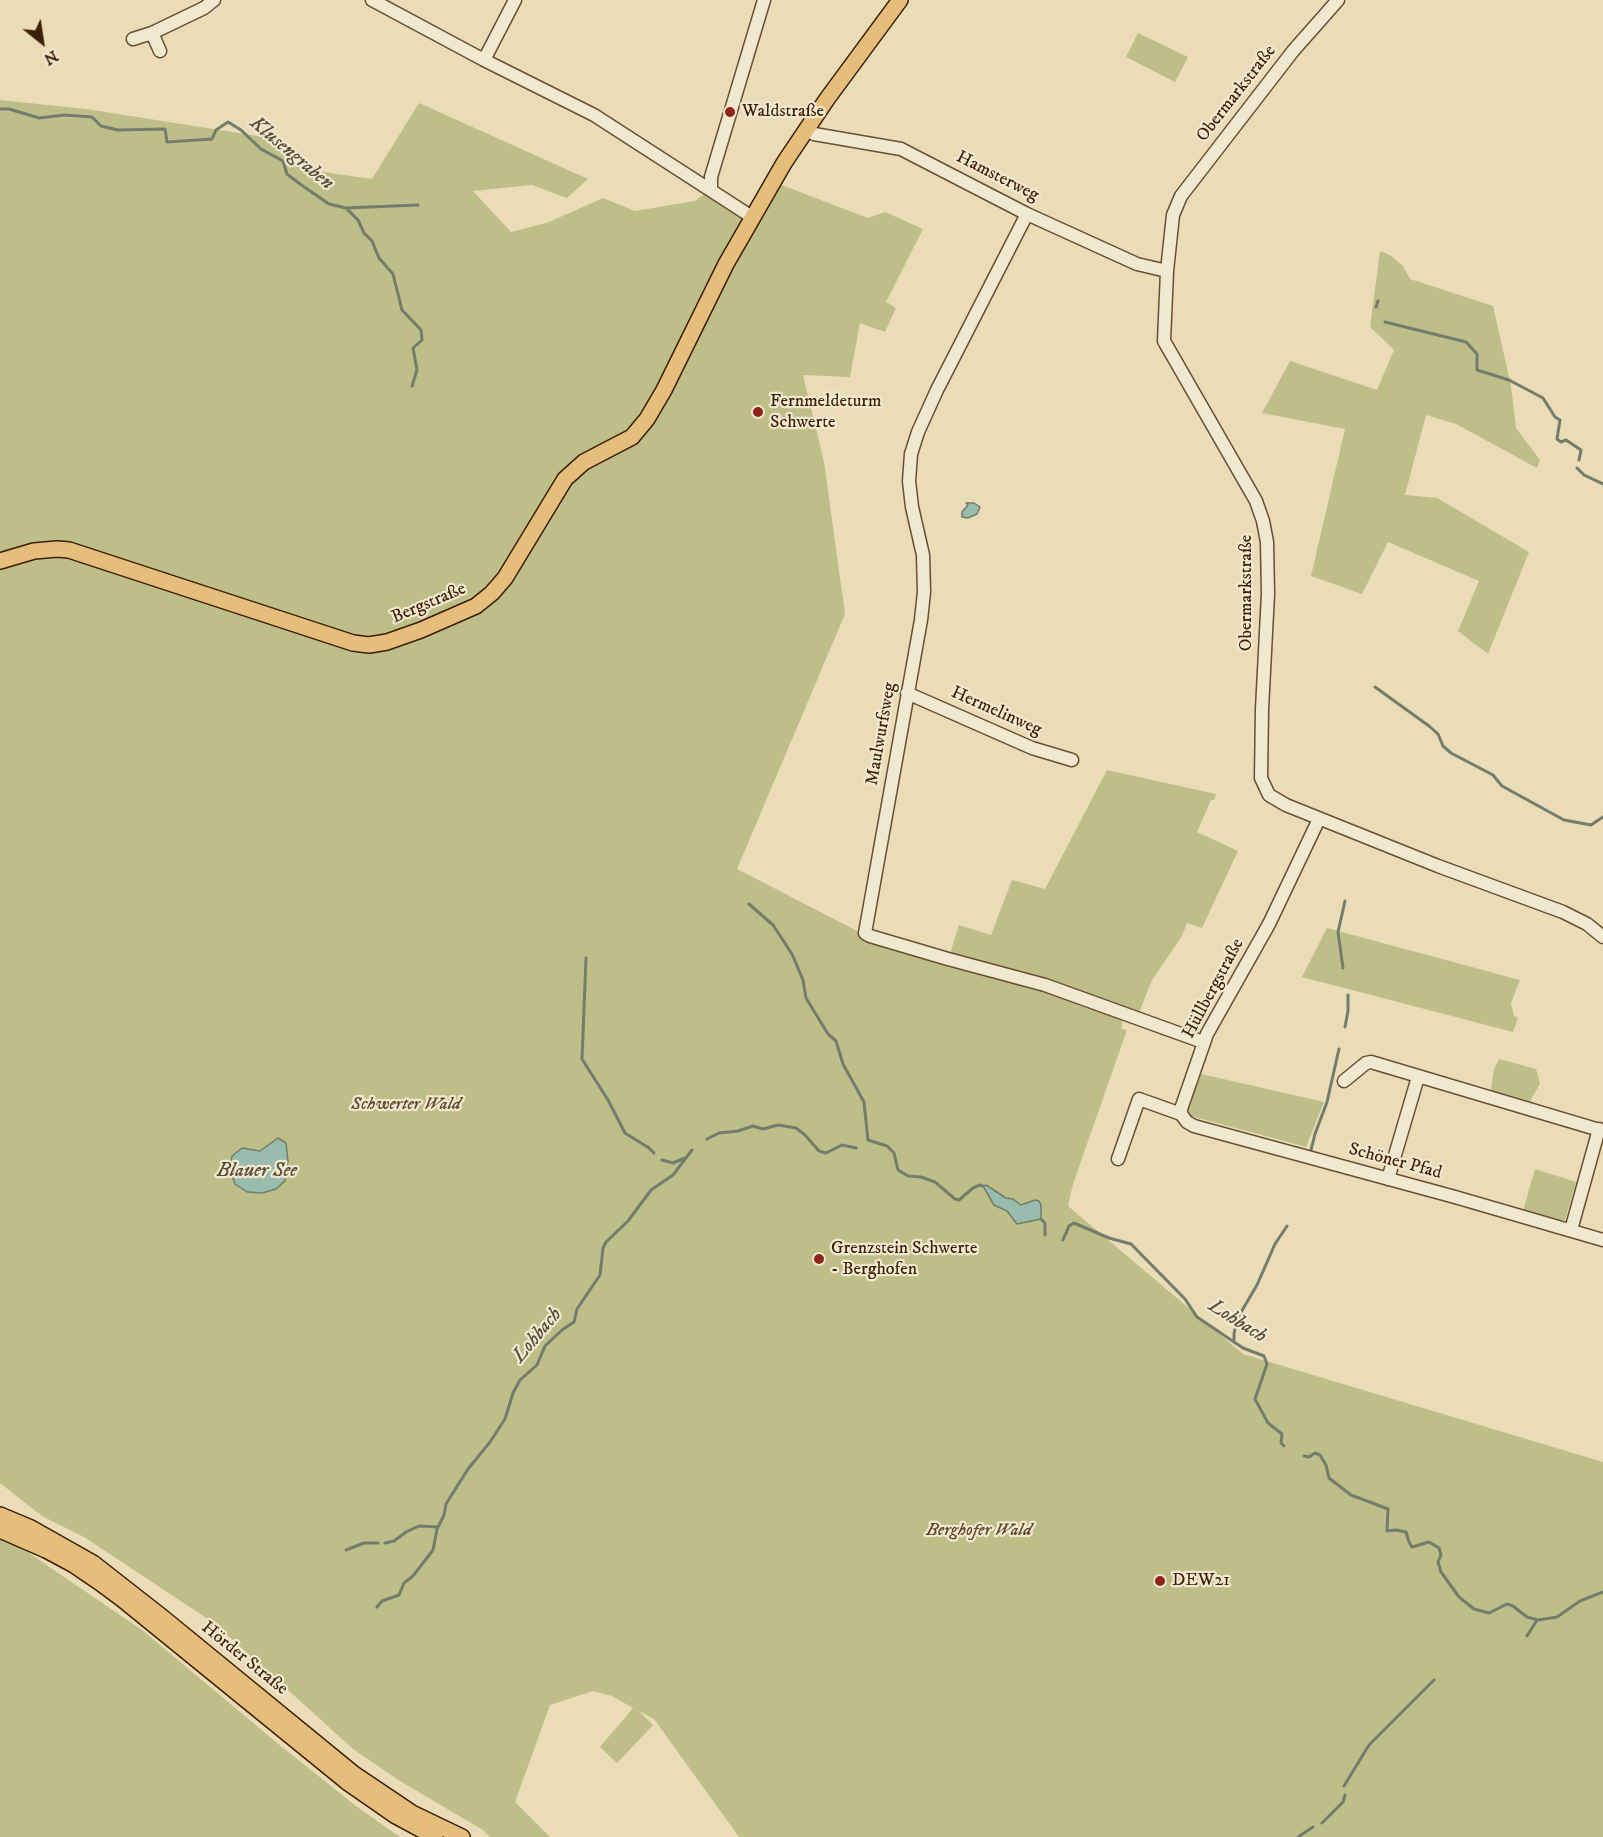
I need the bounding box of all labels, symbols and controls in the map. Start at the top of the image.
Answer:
north arrow [12,12,72,72]
street label: Obermarkstraße [1193,41,1281,147]
text: N [40,46,62,70]
place label: Waldstraße [742,101,824,123]
marker: Waldstraße [723,105,737,119]
water label: Klusengraben [244,112,338,196]
street label: Hamsterweg [952,147,1042,207]
place label: Fernmeldeturm Schwerte [770,391,882,434]
marker: Fernmeldeturm Schwerte [751,405,765,419]
street label: Obermarkstraße [1236,535,1258,651]
street label: Bergstraße [389,579,469,629]
street label: Maulwurfsweg [862,681,902,787]
street label: Hermelinweg [947,682,1045,742]
street label: Hüllbergstraße [1179,935,1249,1043]
park label: Schwerter Wald [351,1094,461,1116]
street label: Schöner Pfad [1346,1139,1444,1185]
water label: Blauer See [217,1160,297,1184]
place label: Grenzstein Schwerte - Berghofen [831,1238,977,1280]
marker: Grenzstein Schwerte - Berghofen [812,1252,826,1266]
water label: Lohbach [1203,1295,1271,1349]
water label: Lohbach [508,1304,568,1368]
park label: Berghofer Wald [926,1520,1032,1542]
place label: DEW21 [1172,1570,1230,1592]
marker: DEW21 [1153,1574,1167,1588]
street label: Hörder Straße [196,1618,292,1700]

